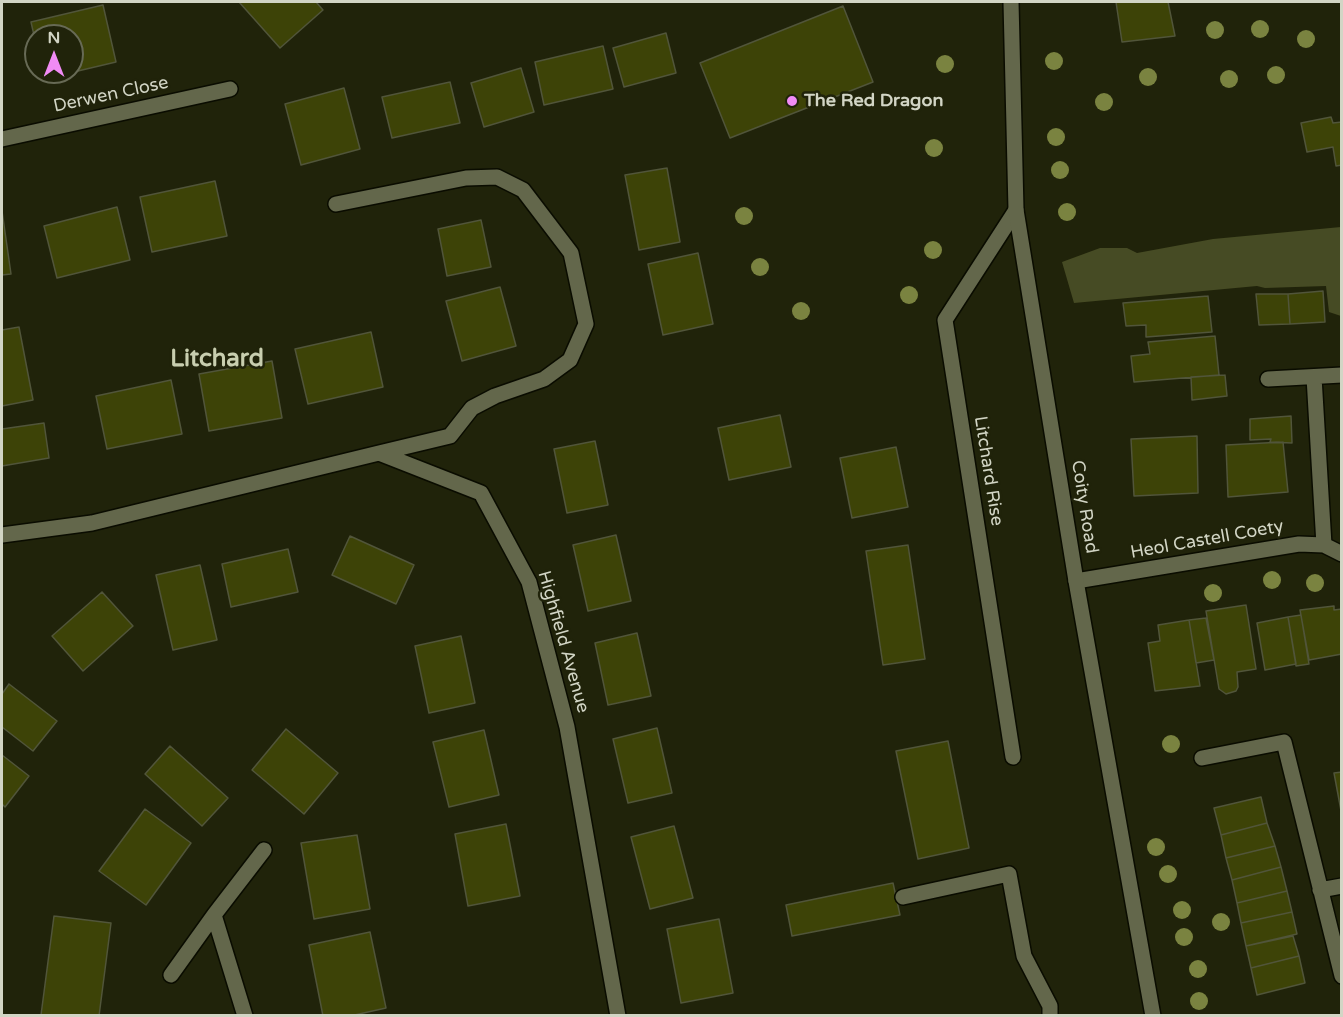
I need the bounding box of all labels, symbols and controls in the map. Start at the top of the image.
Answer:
north arrow [24,24,84,84]
text: N [48,28,60,48]
street label: Derwen Close [52,72,170,118]
place label: The Red Dragon [804,90,943,112]
marker: The Red Dragon [785,94,799,108]
district label: Litchard [170,346,264,374]
street label: Litchard Rise [969,414,1007,528]
street label: Coity Road [1066,459,1102,555]
street label: Heol Castell Coety [1129,516,1285,564]
street label: Highfield Avenue [532,569,594,715]

